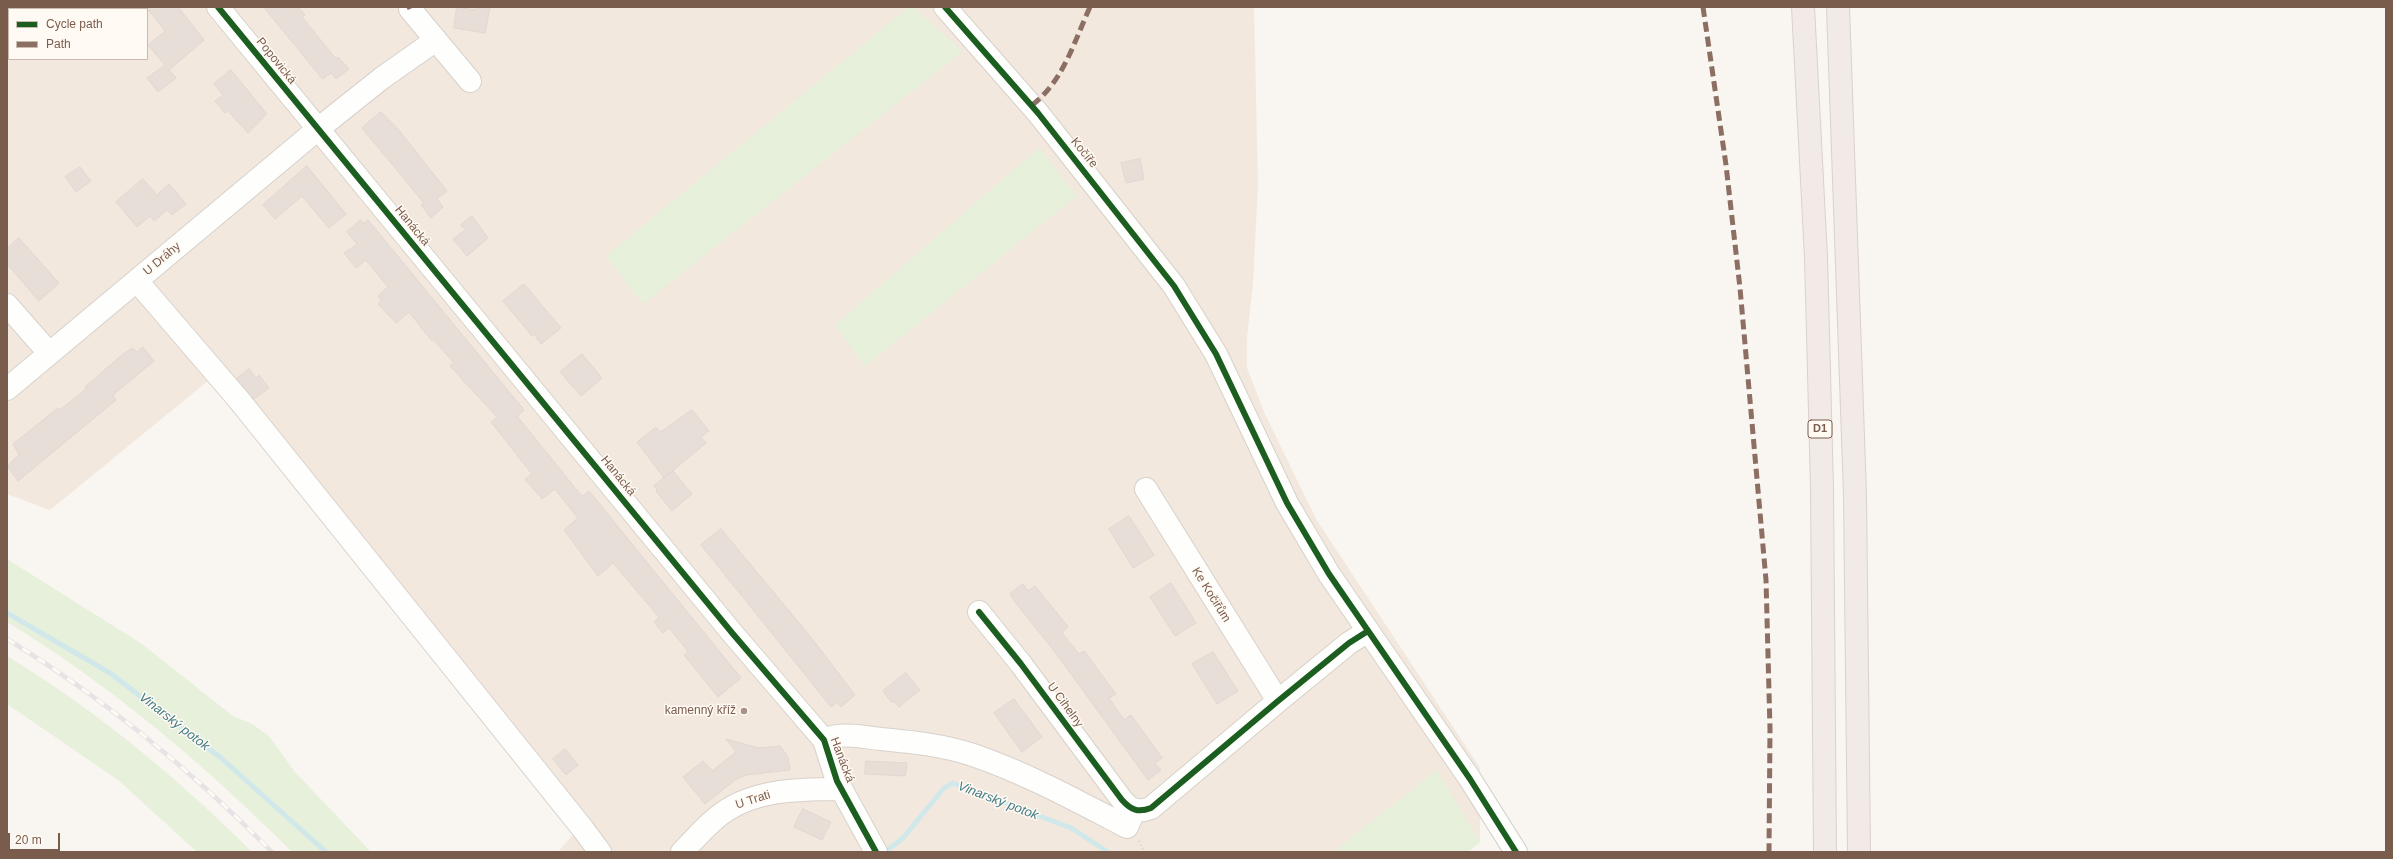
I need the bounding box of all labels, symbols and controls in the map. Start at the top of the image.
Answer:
legend [8,8,148,60]
text: Cycle path [46,17,103,31]
street label: Popovická [253,35,299,87]
text: Path [46,37,71,51]
street label: Kočíře [1067,135,1101,171]
street label: Hanácká [392,203,432,249]
street label: U Dráhy [141,239,183,279]
road number: D1 [1808,420,1832,438]
street label: Hanácká [598,453,638,499]
street label: Ke Kočiřům [1188,565,1234,625]
street label: U Cihelny [1044,680,1086,730]
water label: Vinarský potok [136,690,212,754]
place label: kamenný kříž [665,704,736,718]
marker: kamenný kříž [739,706,749,716]
street label: Hanácká [827,735,857,785]
water label: Vinarský potok [956,778,1040,824]
street label: U Trati [734,788,772,812]
scale bar [10,825,62,851]
text: 20 m [15,833,42,847]

